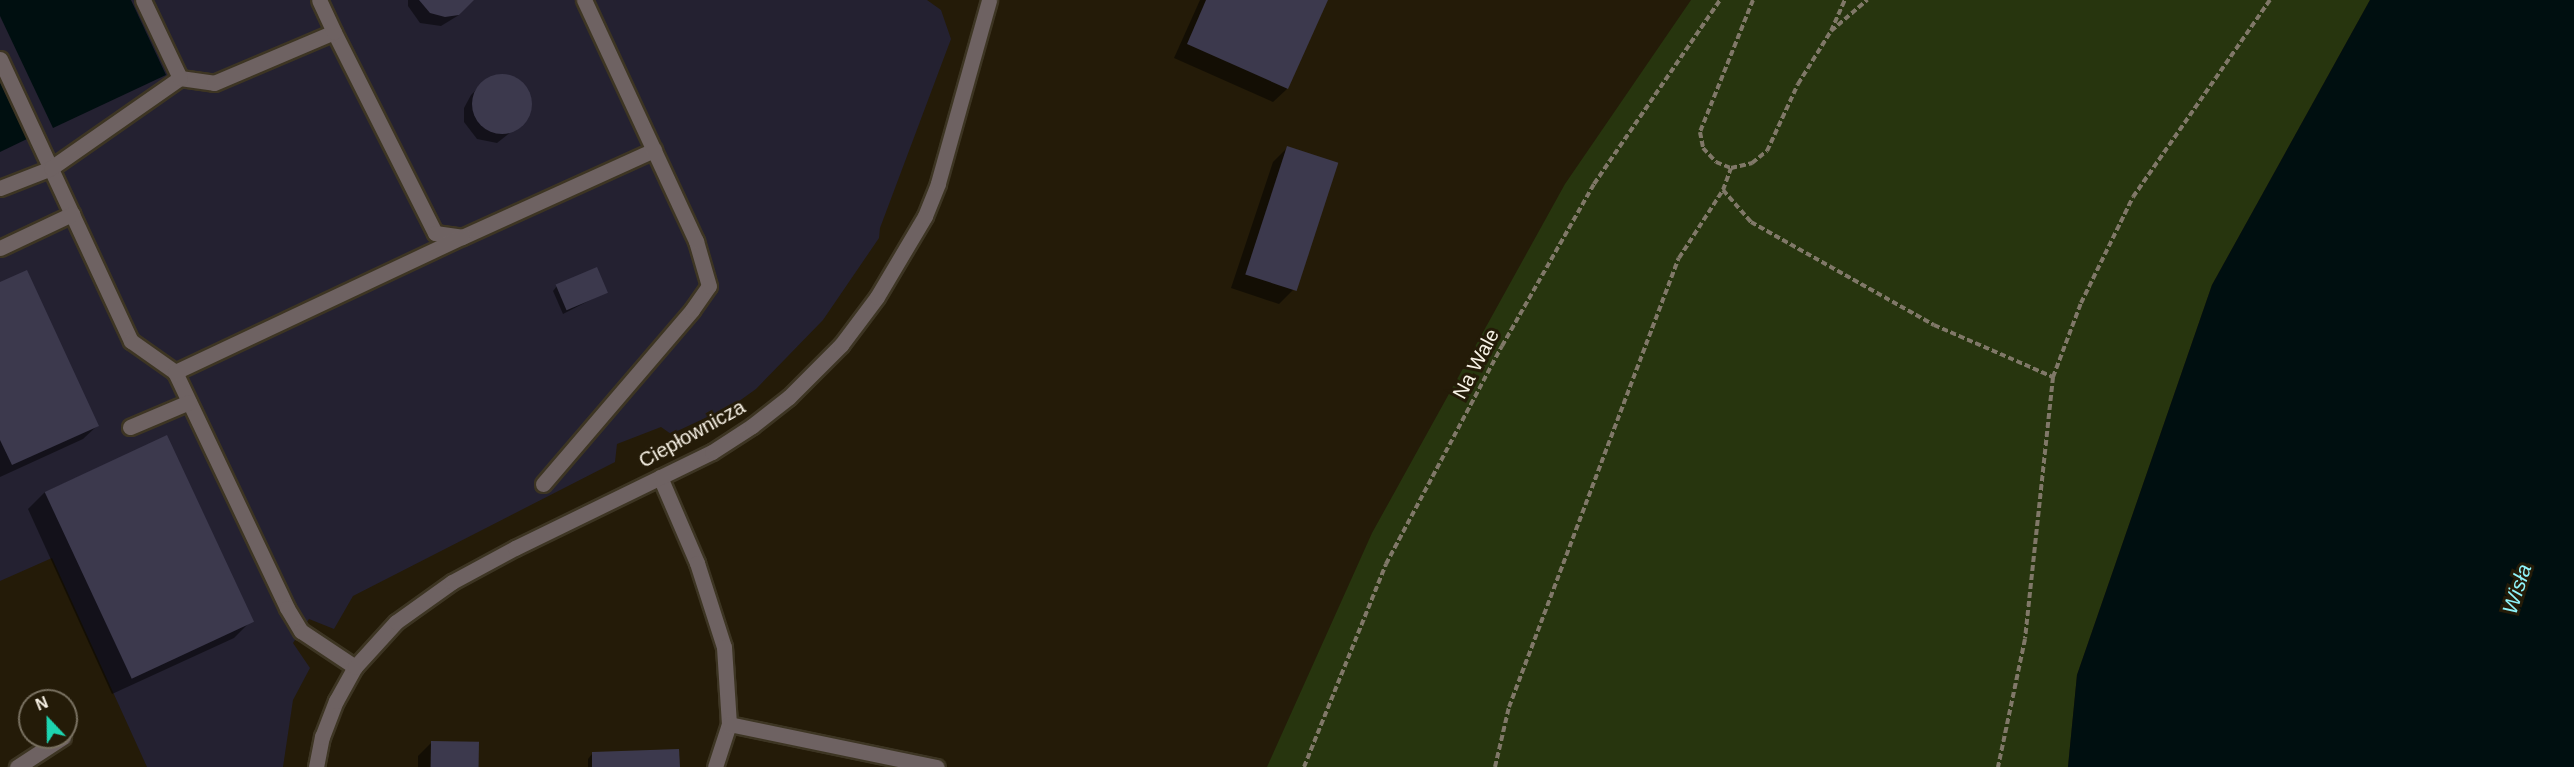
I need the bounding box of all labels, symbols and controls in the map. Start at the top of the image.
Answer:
street label: Na Wale [1448,325,1504,403]
street label: Ciepłownicza [635,395,749,473]
water label: Wisła [2497,561,2537,617]
north arrow [18,689,78,749]
text: N [33,694,50,714]

